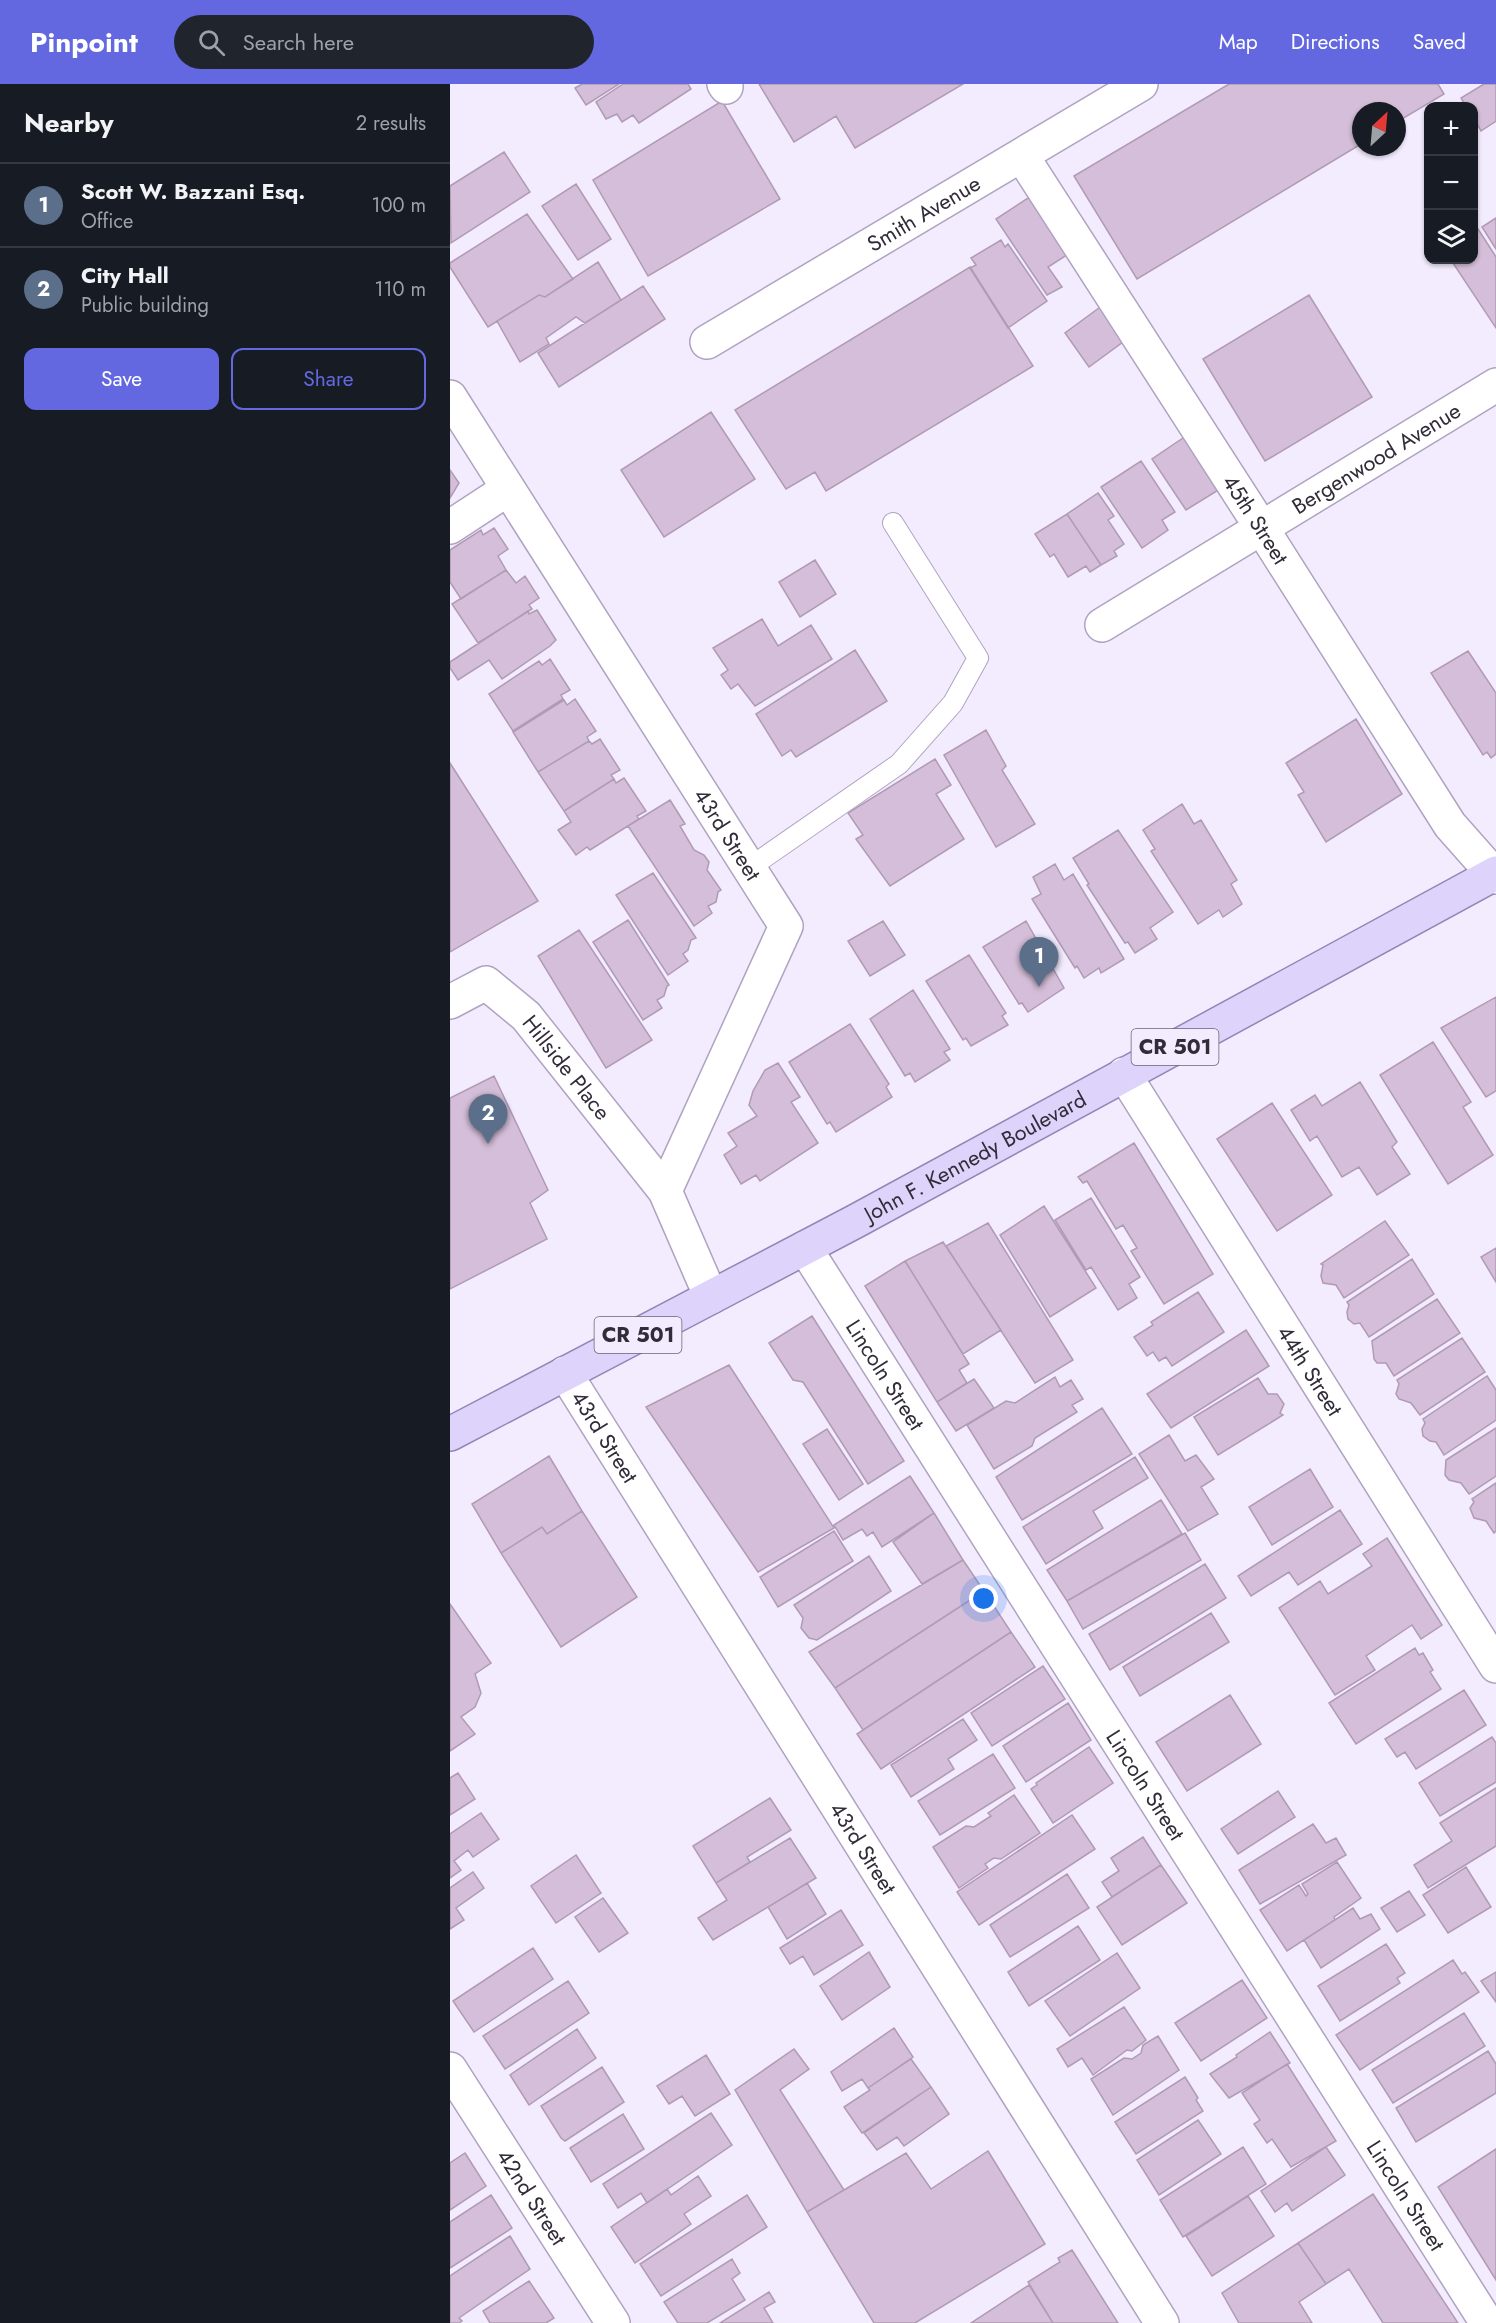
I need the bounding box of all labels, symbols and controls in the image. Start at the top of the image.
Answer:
search box [174,15,594,69]
text: Pinpoint [30,22,138,63]
icon: search [195,26,228,59]
text: Search here [243,26,354,58]
text: Map [1219,27,1258,57]
text: Directions [1291,27,1380,57]
text: Saved [1413,27,1466,57]
north arrow [1352,102,1406,156]
map controls [1424,102,1478,264]
button: + [1424,102,1478,156]
text: Nearby [24,104,113,142]
text: 2 results [356,109,426,138]
button: − [1424,156,1478,210]
street label: Smith Avenue [861,167,986,259]
text: Scott W. Bazzani Esq. [81,175,305,207]
text: 1 [38,191,49,220]
text: 100 m [371,191,426,220]
text: Office [81,207,133,236]
button: layers [1424,210,1478,264]
text: City Hall [81,259,169,291]
text: 2 [37,275,50,304]
text: 110 m [374,275,426,304]
text: Public building [81,291,209,320]
button: Save [24,348,219,410]
button: Share [231,348,426,410]
street label: Bergenwood Avenue [1286,394,1467,522]
street label: 45th Street [1215,468,1297,571]
street label: 43rd Street [686,782,770,887]
pin: 1 [1020,938,1058,987]
street label: Hillside Place [515,1008,619,1127]
road number: CR 501 [1132,1029,1218,1065]
street label: John F. Kennedy Boulevard [856,1083,1092,1231]
pin: 2 [468,1094,507,1144]
street label: Lincoln Street [838,1313,933,1437]
road number: CR 501 [594,1317,681,1353]
street label: 44th Street [1270,1319,1351,1423]
street label: 43rd Street [564,1384,647,1490]
your location [969,1584,998,1613]
street label: Lincoln Street [1099,1723,1193,1847]
street label: 43rd Street [822,1795,905,1901]
street label: Lincoln Street [1359,2134,1454,2258]
street label: 42nd Street [489,2143,575,2252]

